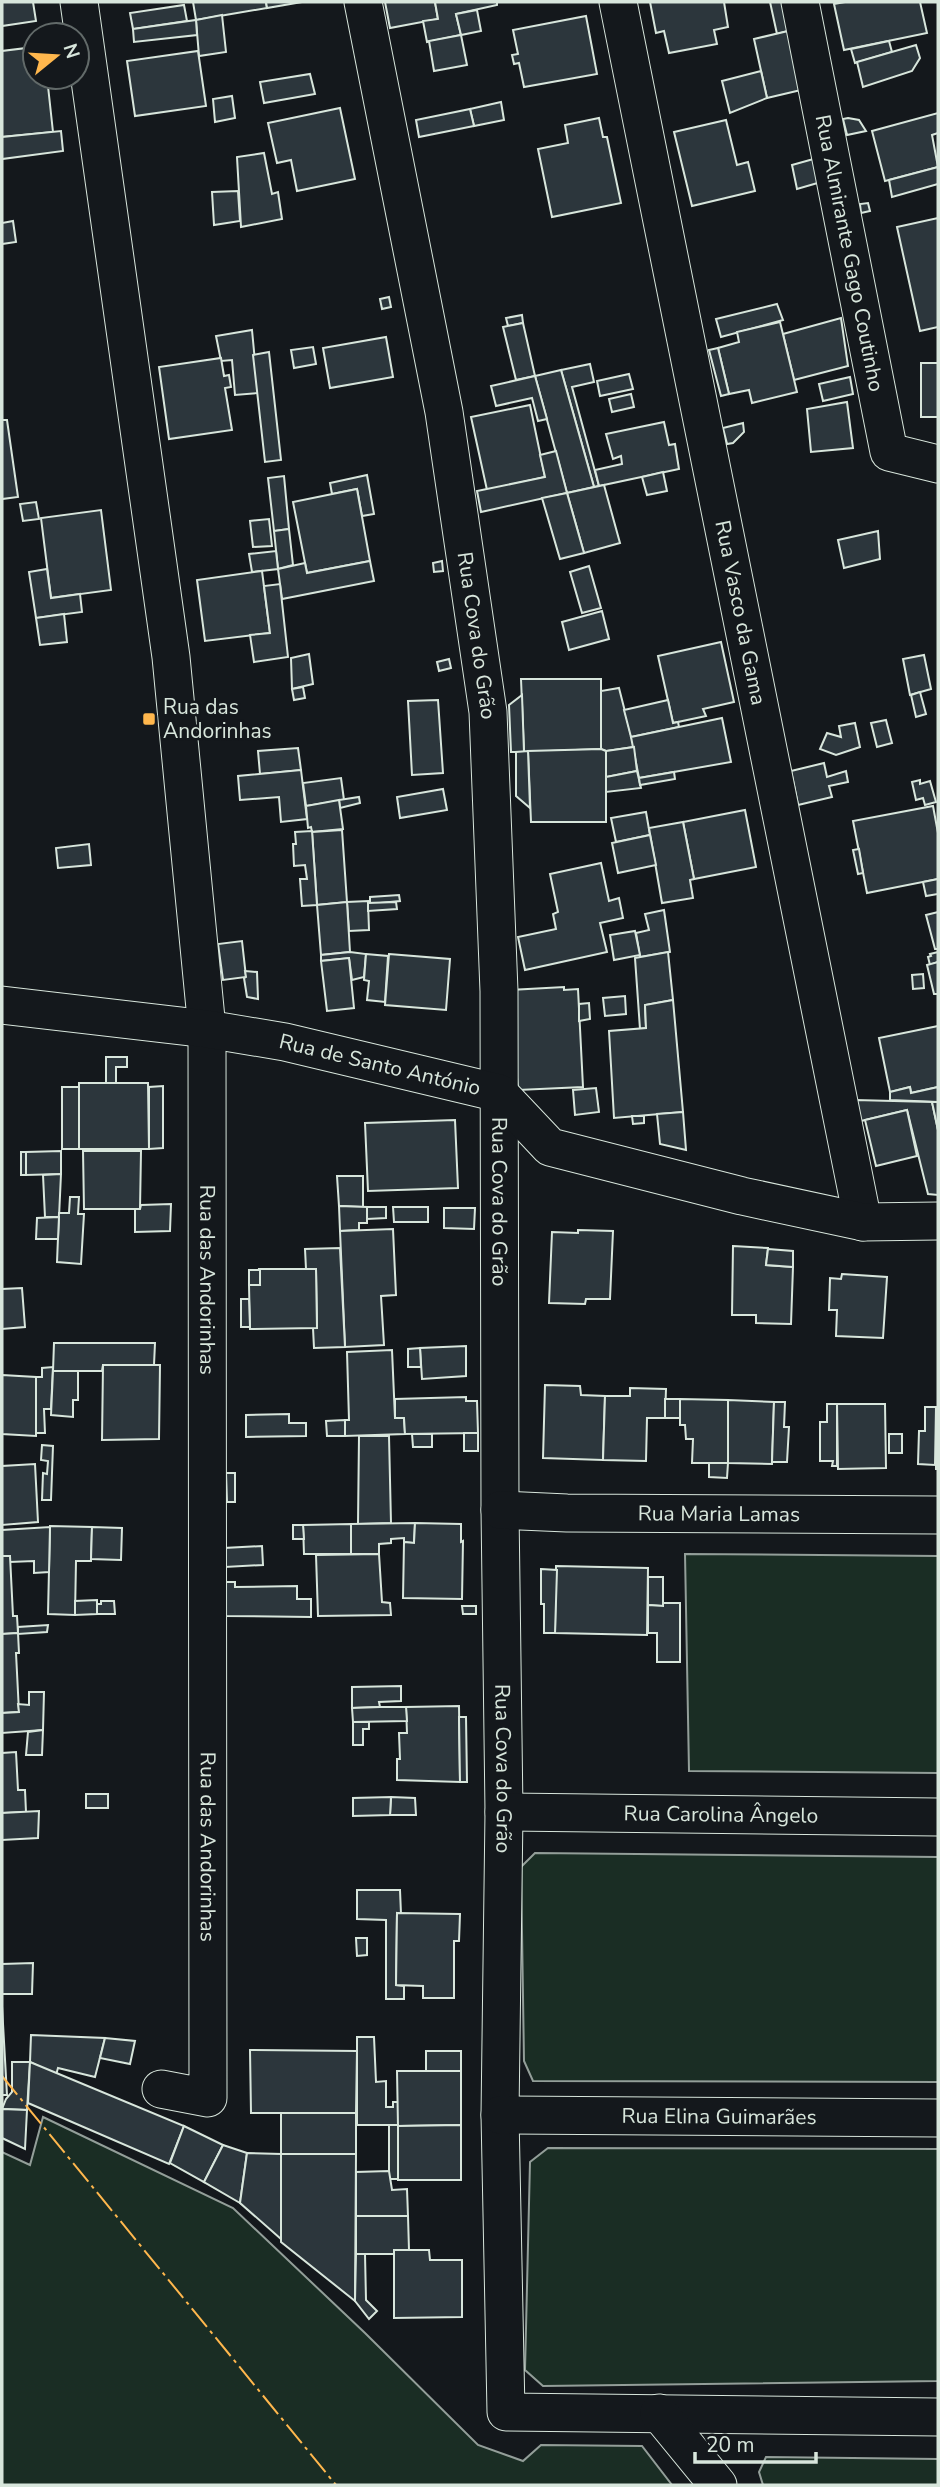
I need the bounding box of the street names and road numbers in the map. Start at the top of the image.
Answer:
street label: Rua Almirante Gago Coutinho [809,112,891,394]
street label: Rua Vasco da Gama [708,518,773,708]
street label: Rua Cova do Grão [451,550,502,720]
street label: Rua de Santo António [276,1027,483,1102]
street label: Rua Cova do Grão [485,1117,514,1286]
street label: Rua das Andorinhas [193,1185,221,1375]
street label: Rua Maria Lamas [638,1499,800,1528]
street label: Rua Cova do Grão [488,1684,518,1853]
street label: Rua das Andorinhas [194,1752,222,1942]
street label: Rua Carolina Ângelo [624,1799,818,1830]
street label: Rua Elina Guimarães [621,2102,817,2131]

